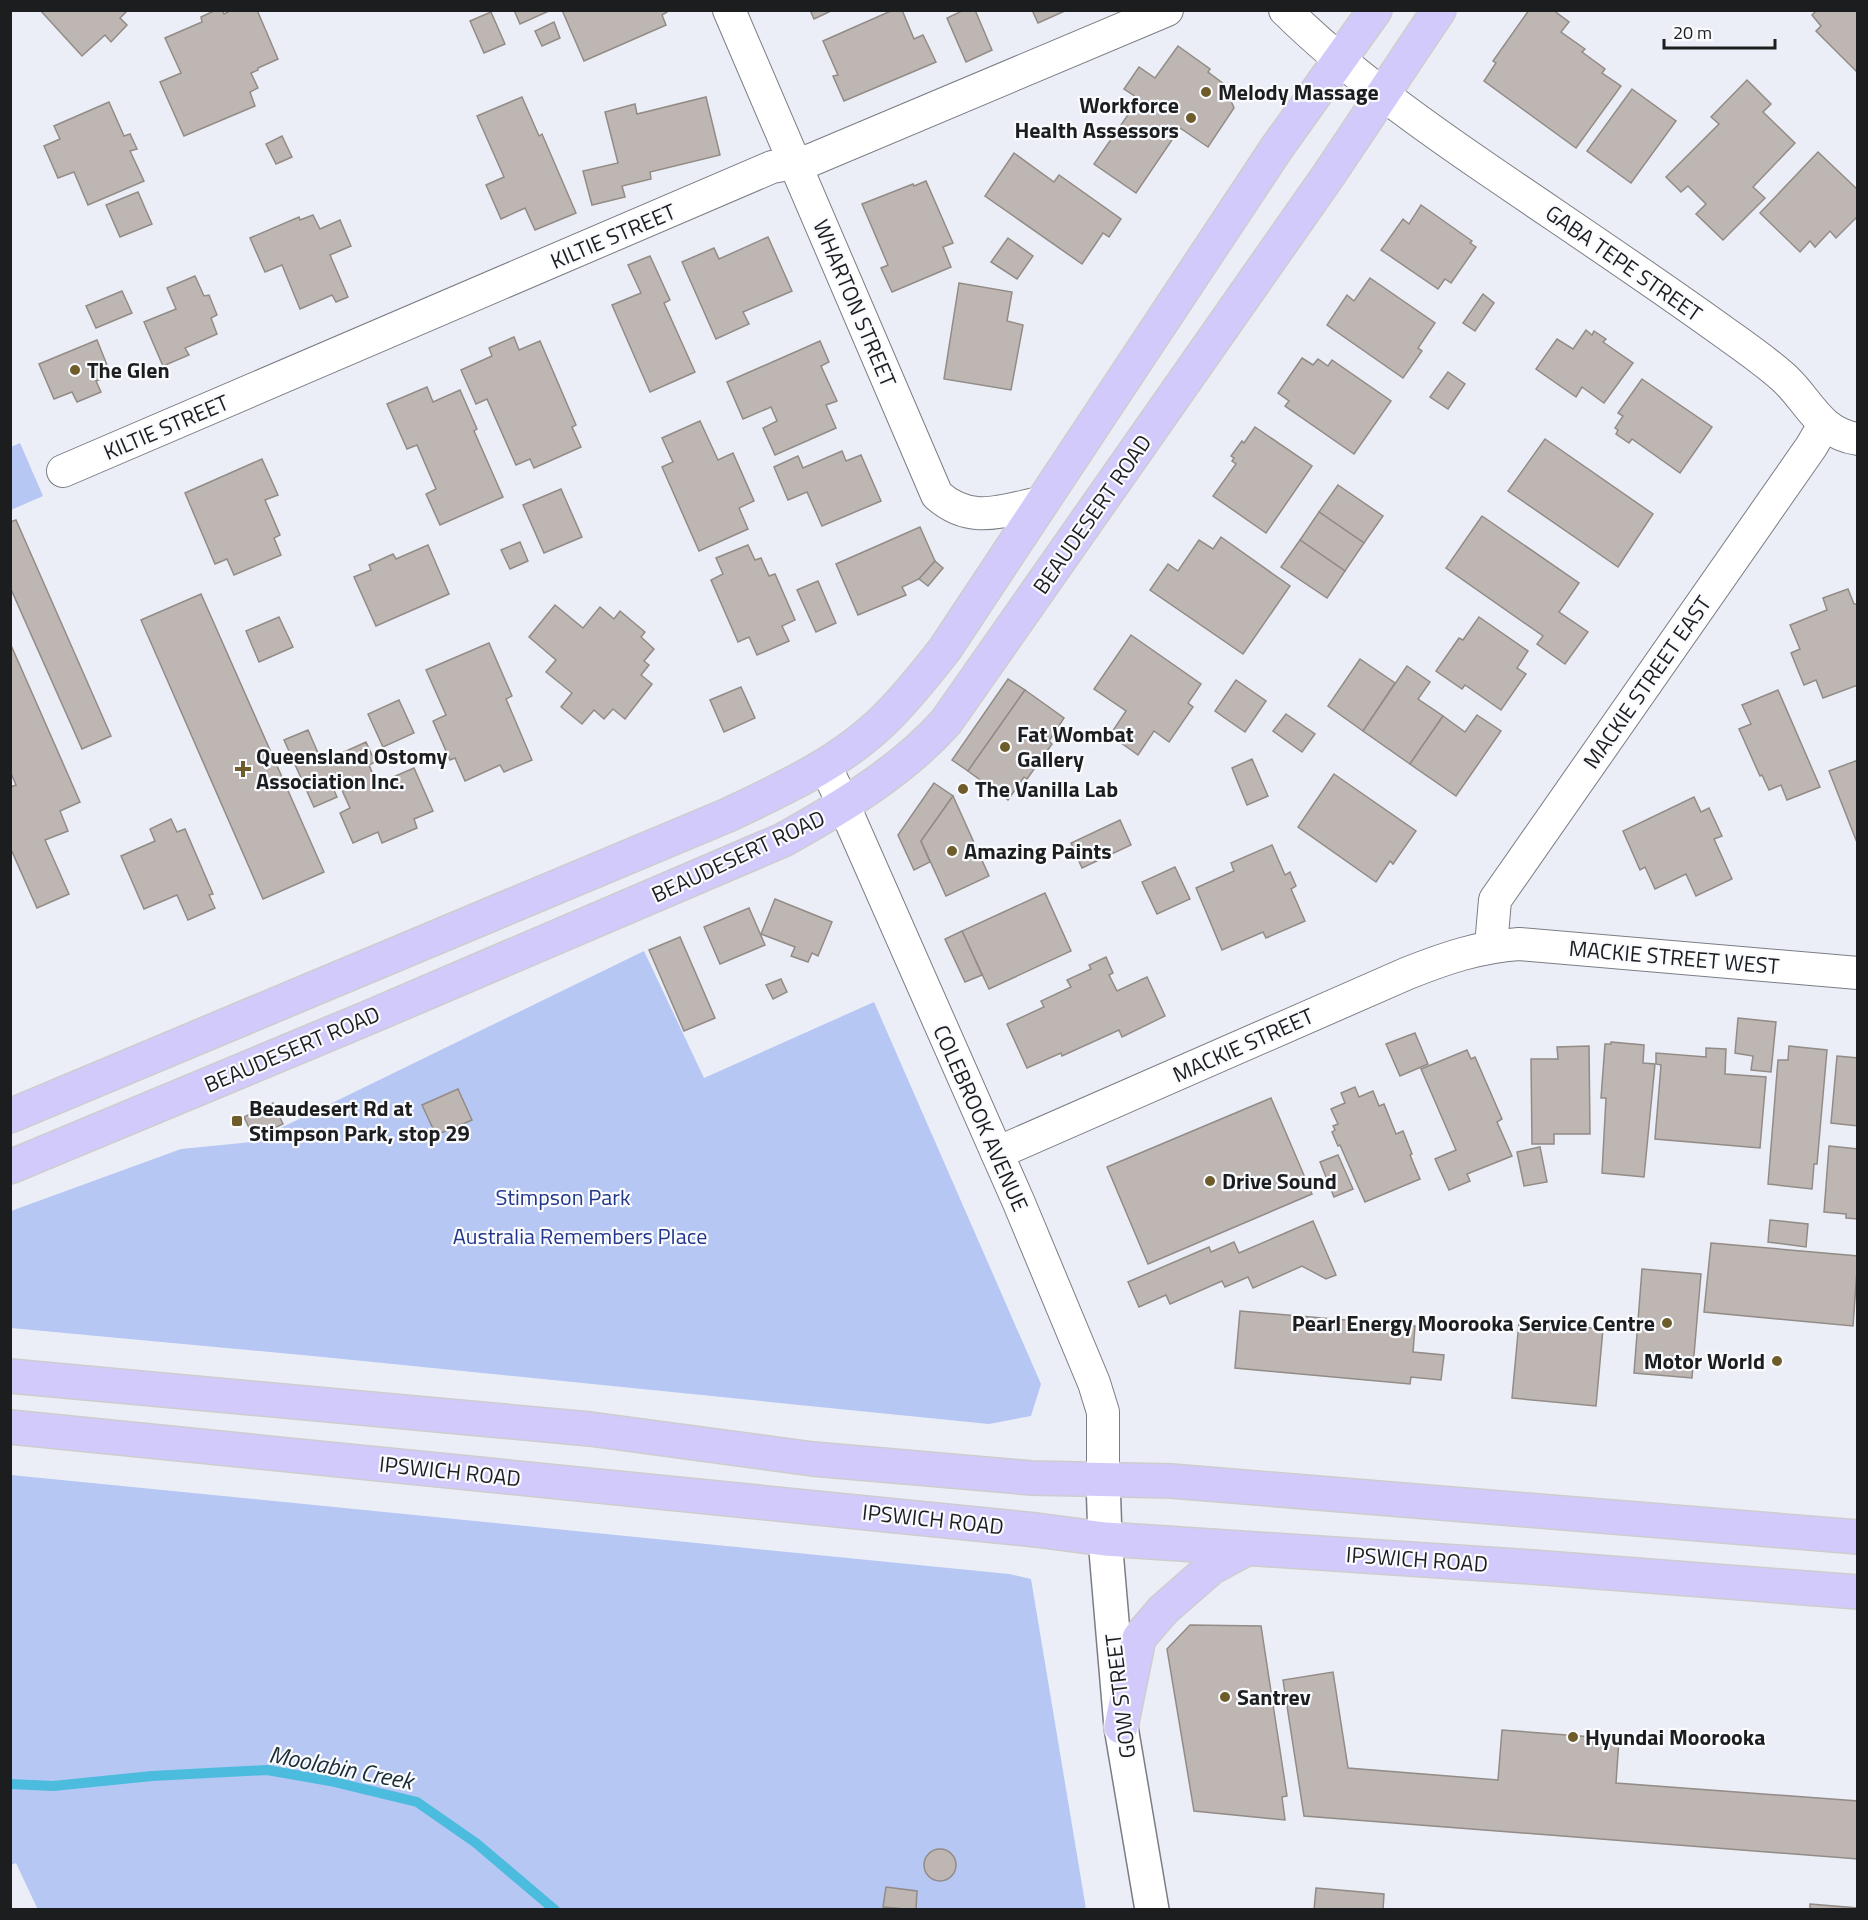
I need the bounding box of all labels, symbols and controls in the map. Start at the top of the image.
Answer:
scale bar [1664,12,1775,50]
text: 20 m [1673,19,1712,46]
place label: Melody Massage [1218,75,1379,109]
marker: Melody Massage [1199,85,1213,99]
place label: Workforce Health Assessors [1015,88,1179,147]
marker: Workforce Health Assessors [1184,111,1198,125]
street label: KILTIE STREET [545,194,681,278]
street label: GABA TEPE STREET [1539,196,1710,330]
street label: WHARTON STREET [804,214,906,392]
place label: The Glen [87,353,170,387]
marker: The Glen [68,363,82,377]
street label: KILTIE STREET [98,385,234,469]
street label: BEAUDESERT ROAD [1024,427,1160,601]
street label: MACKIE STREET EAST [1574,588,1720,776]
place label: Fat Wombat Gallery [1017,717,1134,776]
place label: Queensland Ostomy Association Inc. [256,739,448,798]
marker: Fat Wombat Gallery [998,740,1012,754]
marker: Queensland Ostomy Association Inc. [234,760,252,778]
place label: The Vanilla Lab [975,772,1118,806]
marker: The Vanilla Lab [956,782,970,796]
street label: BEAUDESERT ROAD [646,801,830,911]
place label: Amazing Paints [964,834,1112,868]
marker: Amazing Paints [945,844,959,858]
street label: MACKIE STREET WEST [1567,931,1781,983]
street label: BEAUDESERT ROAD [199,997,385,1101]
street label: MACKIE STREET [1167,999,1319,1091]
street label: COLEBROOK AVENUE [925,1019,1037,1217]
place label: Beaudesert Rd at Stimpson Park, stop 29 [249,1091,470,1150]
marker: Beaudesert Rd at Stimpson Park, stop 29 [230,1114,244,1128]
place label: Drive Sound [1222,1164,1337,1198]
marker: Drive Sound [1203,1174,1217,1188]
park label: Stimpson Park [496,1180,631,1214]
park label: Australia Remembers Place [453,1219,707,1253]
place label: Pearl Energy Moorooka Service Centre [1292,1306,1655,1340]
marker: Pearl Energy Moorooka Service Centre [1660,1316,1674,1330]
place label: Motor World [1644,1344,1765,1378]
marker: Motor World [1770,1354,1784,1368]
street label: IPSWICH ROAD [378,1447,522,1495]
street label: IPSWICH ROAD [861,1495,1005,1543]
street label: IPSWICH ROAD [1345,1537,1489,1581]
street label: GOW STREET [1095,1631,1145,1760]
place label: Santrev [1237,1680,1311,1714]
marker: Santrev [1218,1690,1232,1704]
place label: Hyundai Moorooka [1585,1720,1765,1754]
marker: Hyundai Moorooka [1566,1730,1580,1744]
water label: Moolabin Creek [266,1735,419,1799]

